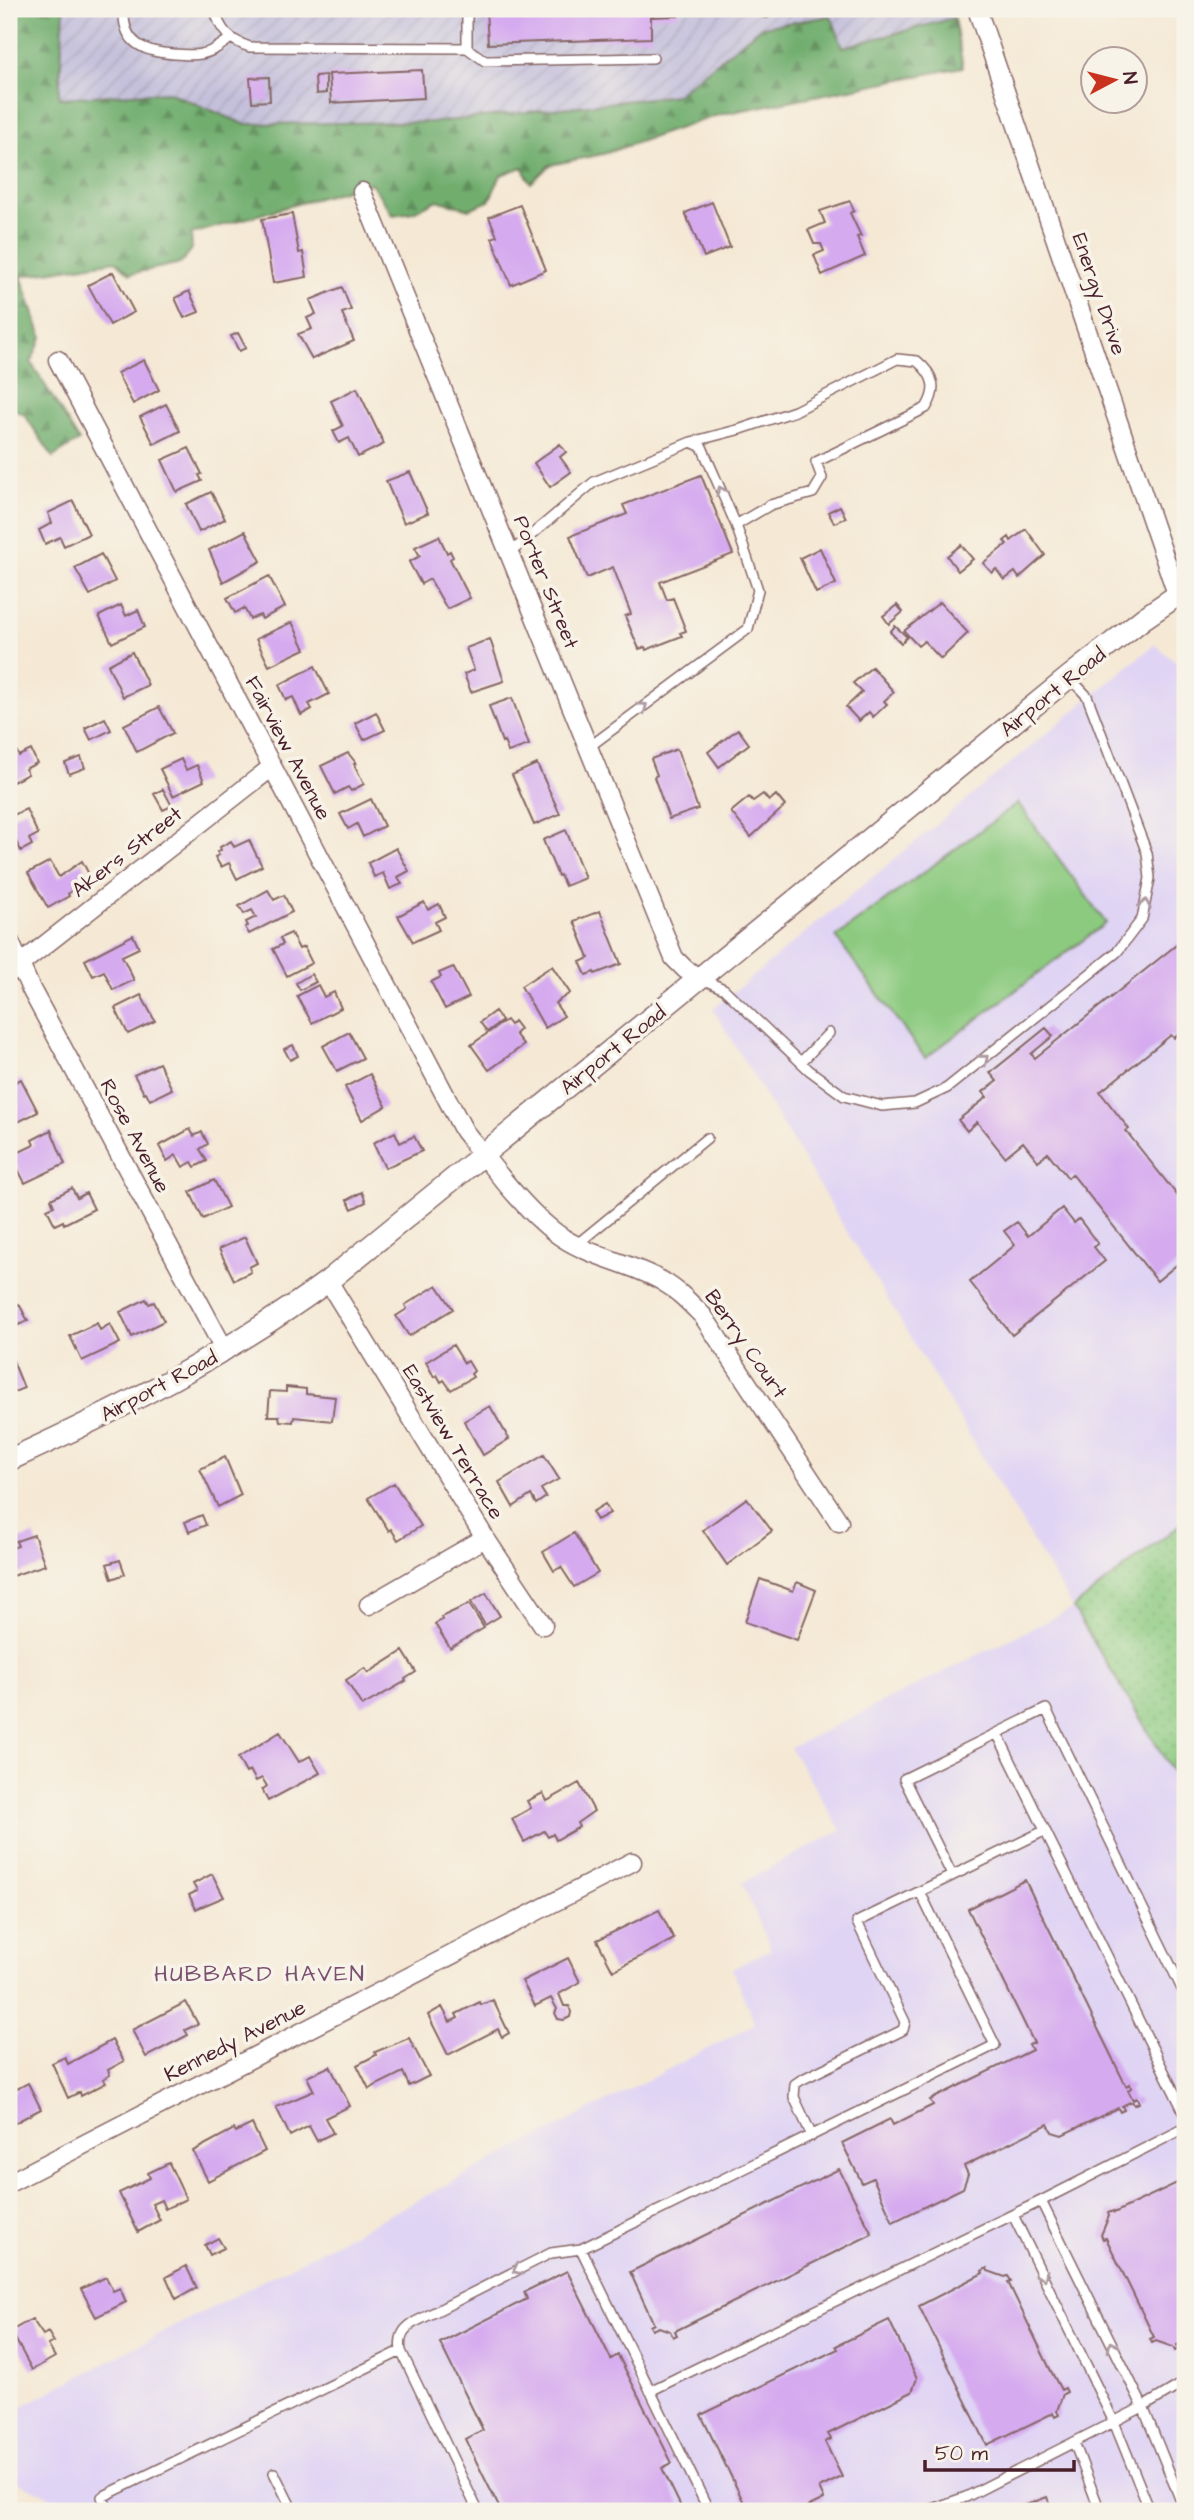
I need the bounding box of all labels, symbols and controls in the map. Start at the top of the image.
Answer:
north arrow [1078,46,1148,116]
text: N [1115,71,1144,86]
street label: Energy Drive [1063,229,1133,360]
one-way arrow [715,486,729,498]
street label: Porter Street [506,511,586,653]
street label: Airport Road [994,640,1113,744]
street label: Fairview Avenue [238,671,338,825]
one-way arrow [636,702,648,715]
street label: Akers Street [66,799,189,904]
one-way arrow [1137,898,1152,910]
street label: Airport Road [554,998,673,1102]
one-way arrow [976,1055,989,1067]
street label: Rose Avenue [93,1074,177,1198]
street label: Berry Court [696,1284,795,1406]
street label: Airport Road [95,1343,223,1430]
street label: Eastview Terrace [395,1359,511,1525]
district label: HUBBARD HAVEN [154,1958,366,1990]
street label: Kennedy Avenue [159,1993,312,2091]
one-way arrow [512,2262,525,2276]
one-way arrow [1034,2269,1048,2281]
one-way arrow [1107,2341,1121,2353]
scale bar [925,2429,1073,2473]
text: 50 m [935,2439,989,2468]

